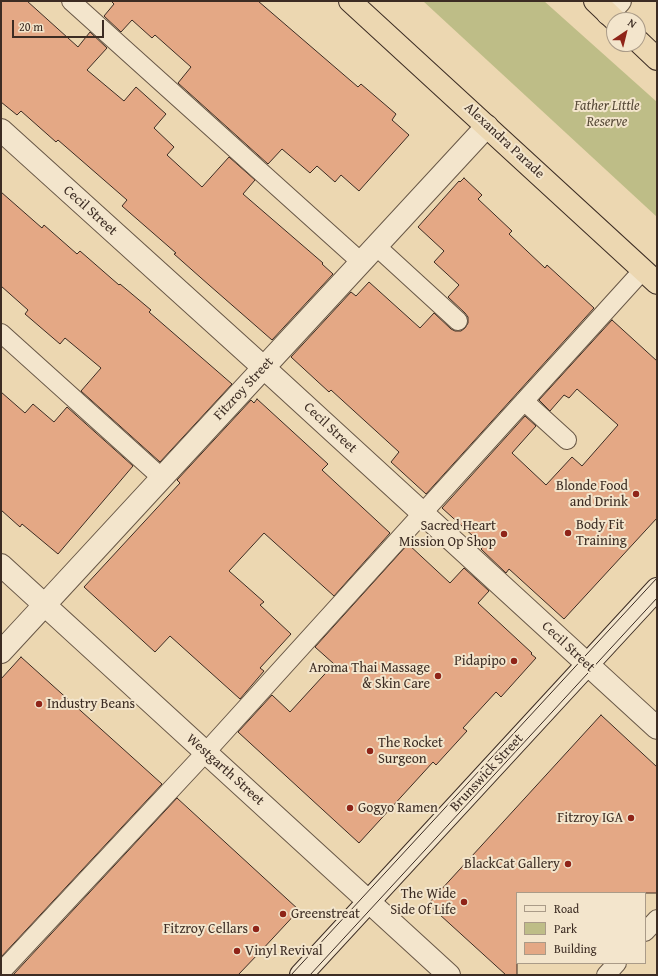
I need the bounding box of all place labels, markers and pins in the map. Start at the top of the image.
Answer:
place label: Blonde Food and Drink [556,478,628,510]
marker: Blonde Food and Drink [631,489,641,499]
place label: Body Fit Training [576,517,627,550]
place label: Sacred Heart Mission Op Shop [399,518,496,550]
marker: Body Fit Training [563,528,573,538]
marker: Sacred Heart Mission Op Shop [499,529,509,539]
place label: Pidapipo [454,653,506,669]
marker: Pidapipo [509,656,519,666]
place label: Aroma Thai Massage & Skin Care [309,660,430,692]
marker: Aroma Thai Massage & Skin Care [433,671,443,681]
place label: Industry Beans [47,696,135,712]
marker: Industry Beans [34,699,44,709]
place label: The Rocket Surgeon [378,735,443,768]
marker: The Rocket Surgeon [365,746,375,756]
place label: Gogyo Ramen [358,800,438,816]
marker: Gogyo Ramen [345,803,355,813]
place label: Fitzroy IGA [557,810,623,826]
marker: Fitzroy IGA [626,813,636,823]
place label: BlackCat Gallery [464,856,560,872]
marker: BlackCat Gallery [563,859,573,869]
place label: The Wide Side Of Life [390,886,456,918]
marker: The Wide Side Of Life [459,897,469,907]
place label: Greenstreat [291,906,360,922]
marker: Greenstreat [278,909,288,919]
place label: Fitzroy Cellars [163,921,248,937]
marker: Fitzroy Cellars [251,924,261,934]
place label: Vinyl Revival [245,943,323,959]
marker: Vinyl Revival [232,946,242,956]

